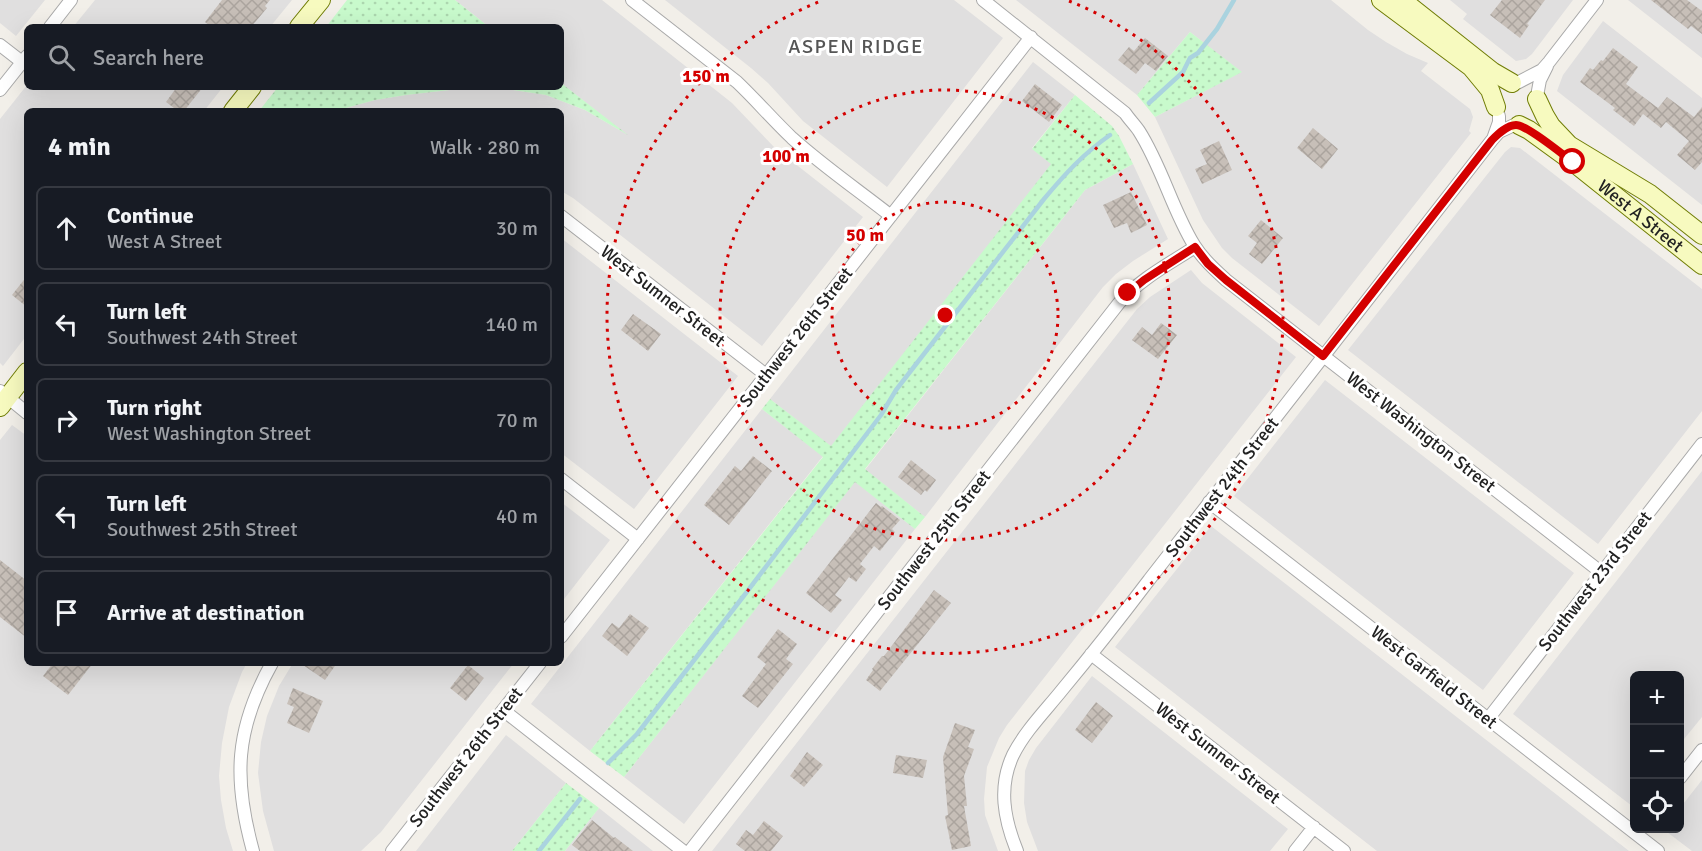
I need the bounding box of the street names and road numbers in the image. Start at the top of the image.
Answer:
street label: West A Street [1593,175,1688,257]
street label: West Sumner Street [596,240,730,352]
street label: Southwest 26th Street [735,263,857,411]
street label: West Washington Street [1342,367,1500,497]
street label: Southwest 24th Street [1161,413,1283,561]
street label: Southwest 25th Street [873,466,995,614]
street label: Southwest 23rd Street [1534,507,1656,655]
street label: West Garfield Street [1366,621,1502,733]
street label: Southwest 26th Street [405,683,527,831]
street label: West Sumner Street [1151,697,1285,809]

